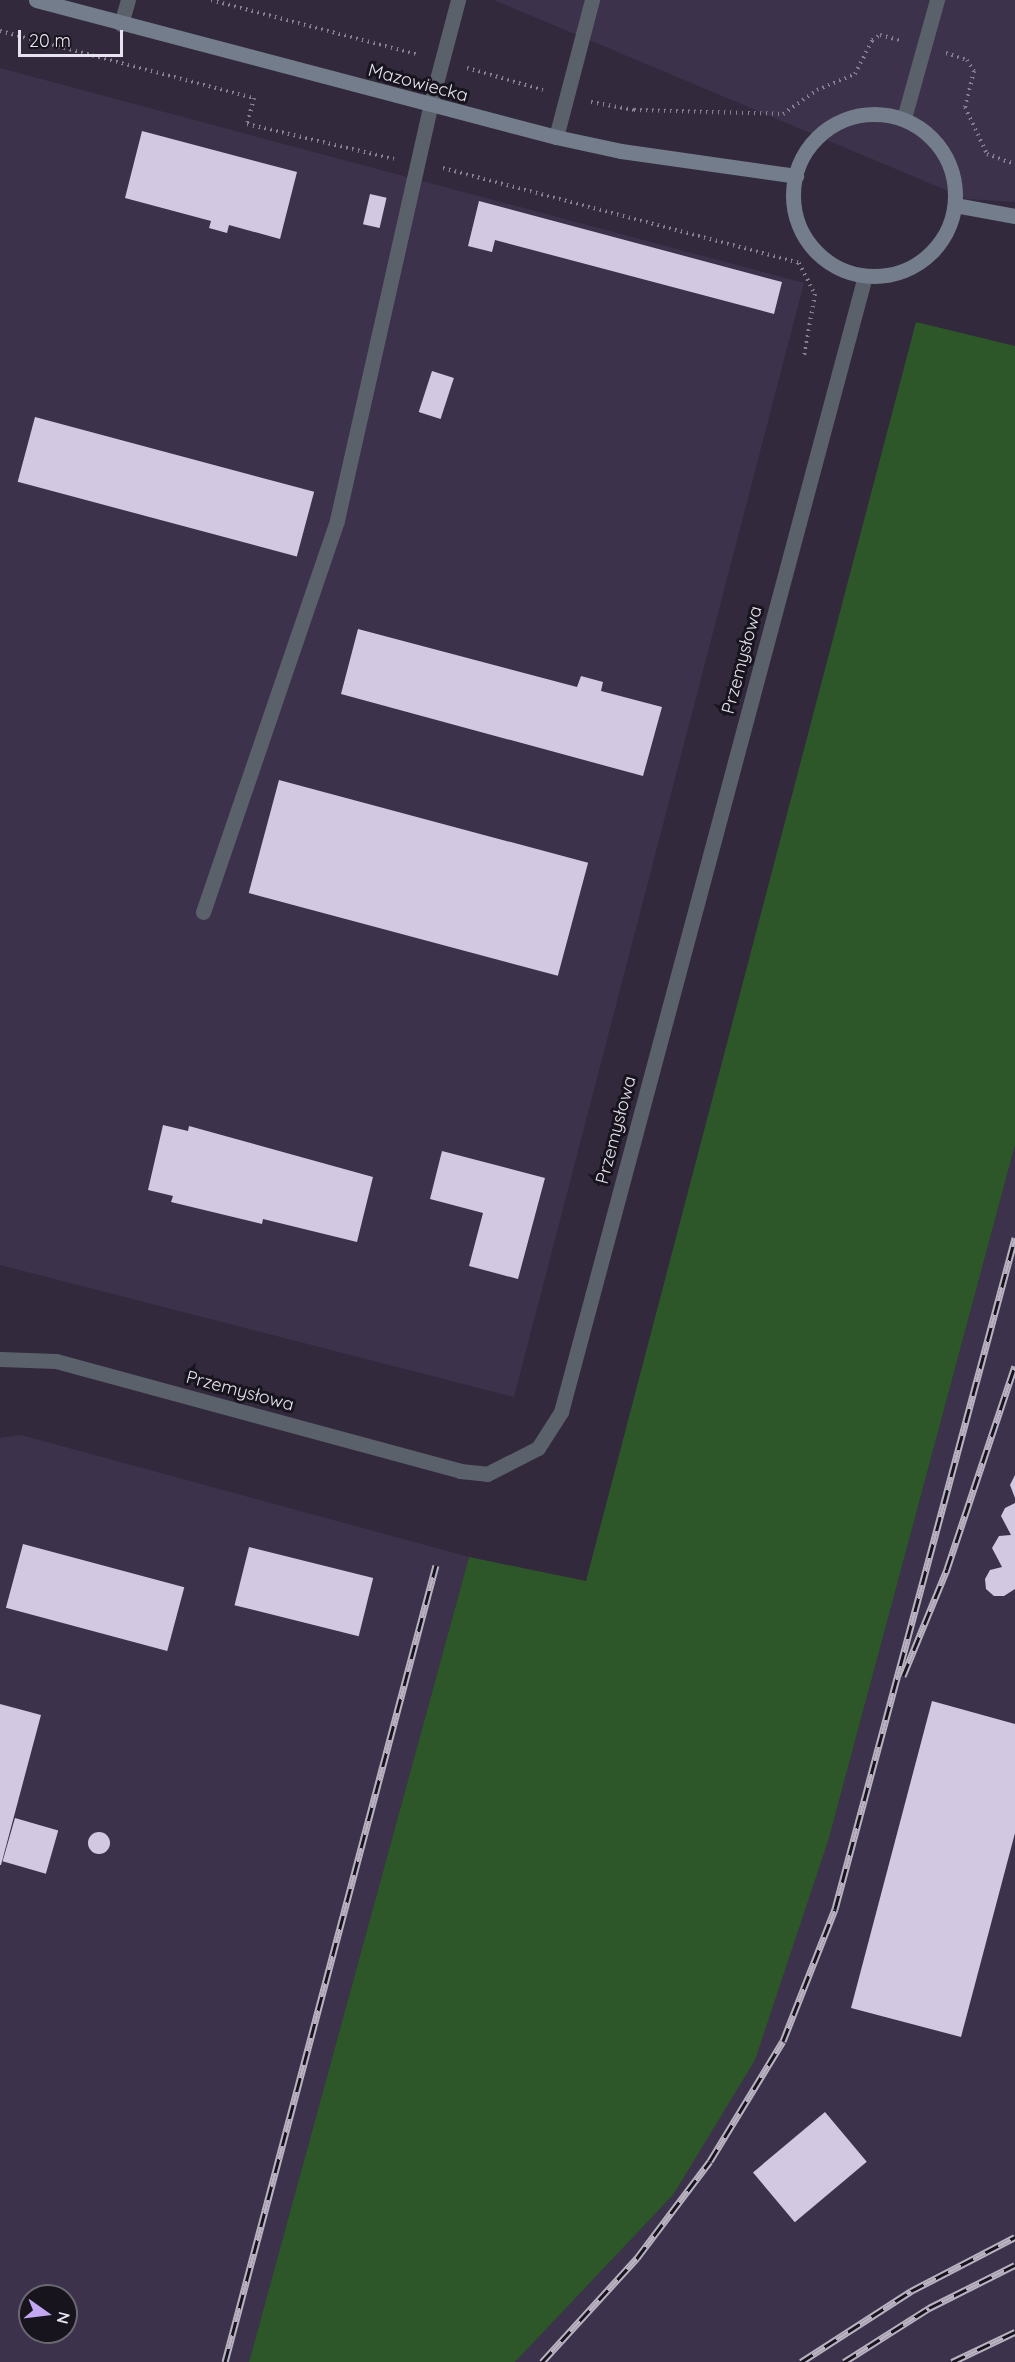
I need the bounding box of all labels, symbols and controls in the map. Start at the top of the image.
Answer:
scale bar [21,18,126,56]
text: 20 m [29,29,71,52]
street label: Mazowiecka [366,59,470,107]
street label: Przemysłowa [717,604,767,716]
street label: Przemysłowa [591,1074,641,1186]
street label: Przemysłowa [184,1366,296,1416]
north arrow [18,2284,78,2344]
text: N [52,2310,75,2326]

